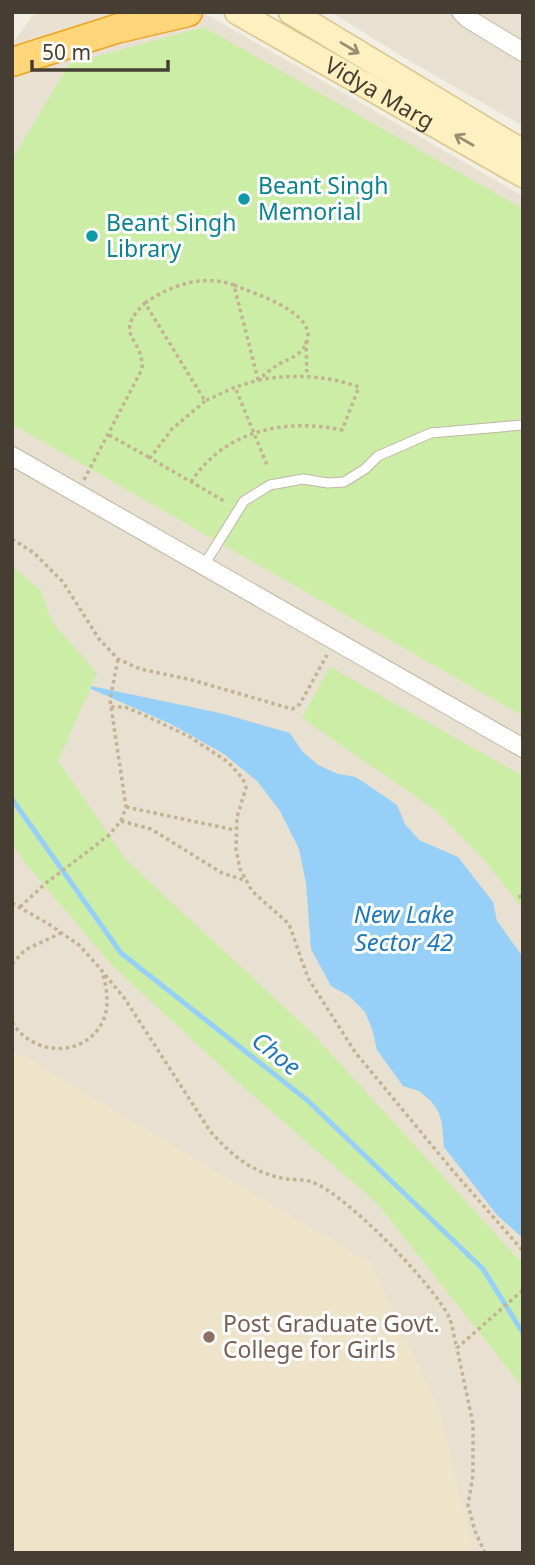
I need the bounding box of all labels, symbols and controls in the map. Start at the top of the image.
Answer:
scale bar [32,28,168,72]
text: 50 m [42,38,91,66]
one-way arrow [339,41,359,55]
street label: Vidya Marg [319,48,441,136]
one-way arrow [454,133,475,146]
place label: Beant Singh Memorial [258,169,388,227]
marker: Beant Singh Memorial [236,191,252,207]
place label: Beant Singh Library [106,206,236,264]
marker: Beant Singh Library [84,228,100,244]
water label: New Lake Sector 42 [354,897,454,958]
water label: Choe [246,1023,308,1082]
place label: Post Graduate Govt. College for Girls [223,1307,440,1365]
marker: Post Graduate Govt. College for Girls [201,1329,217,1345]

